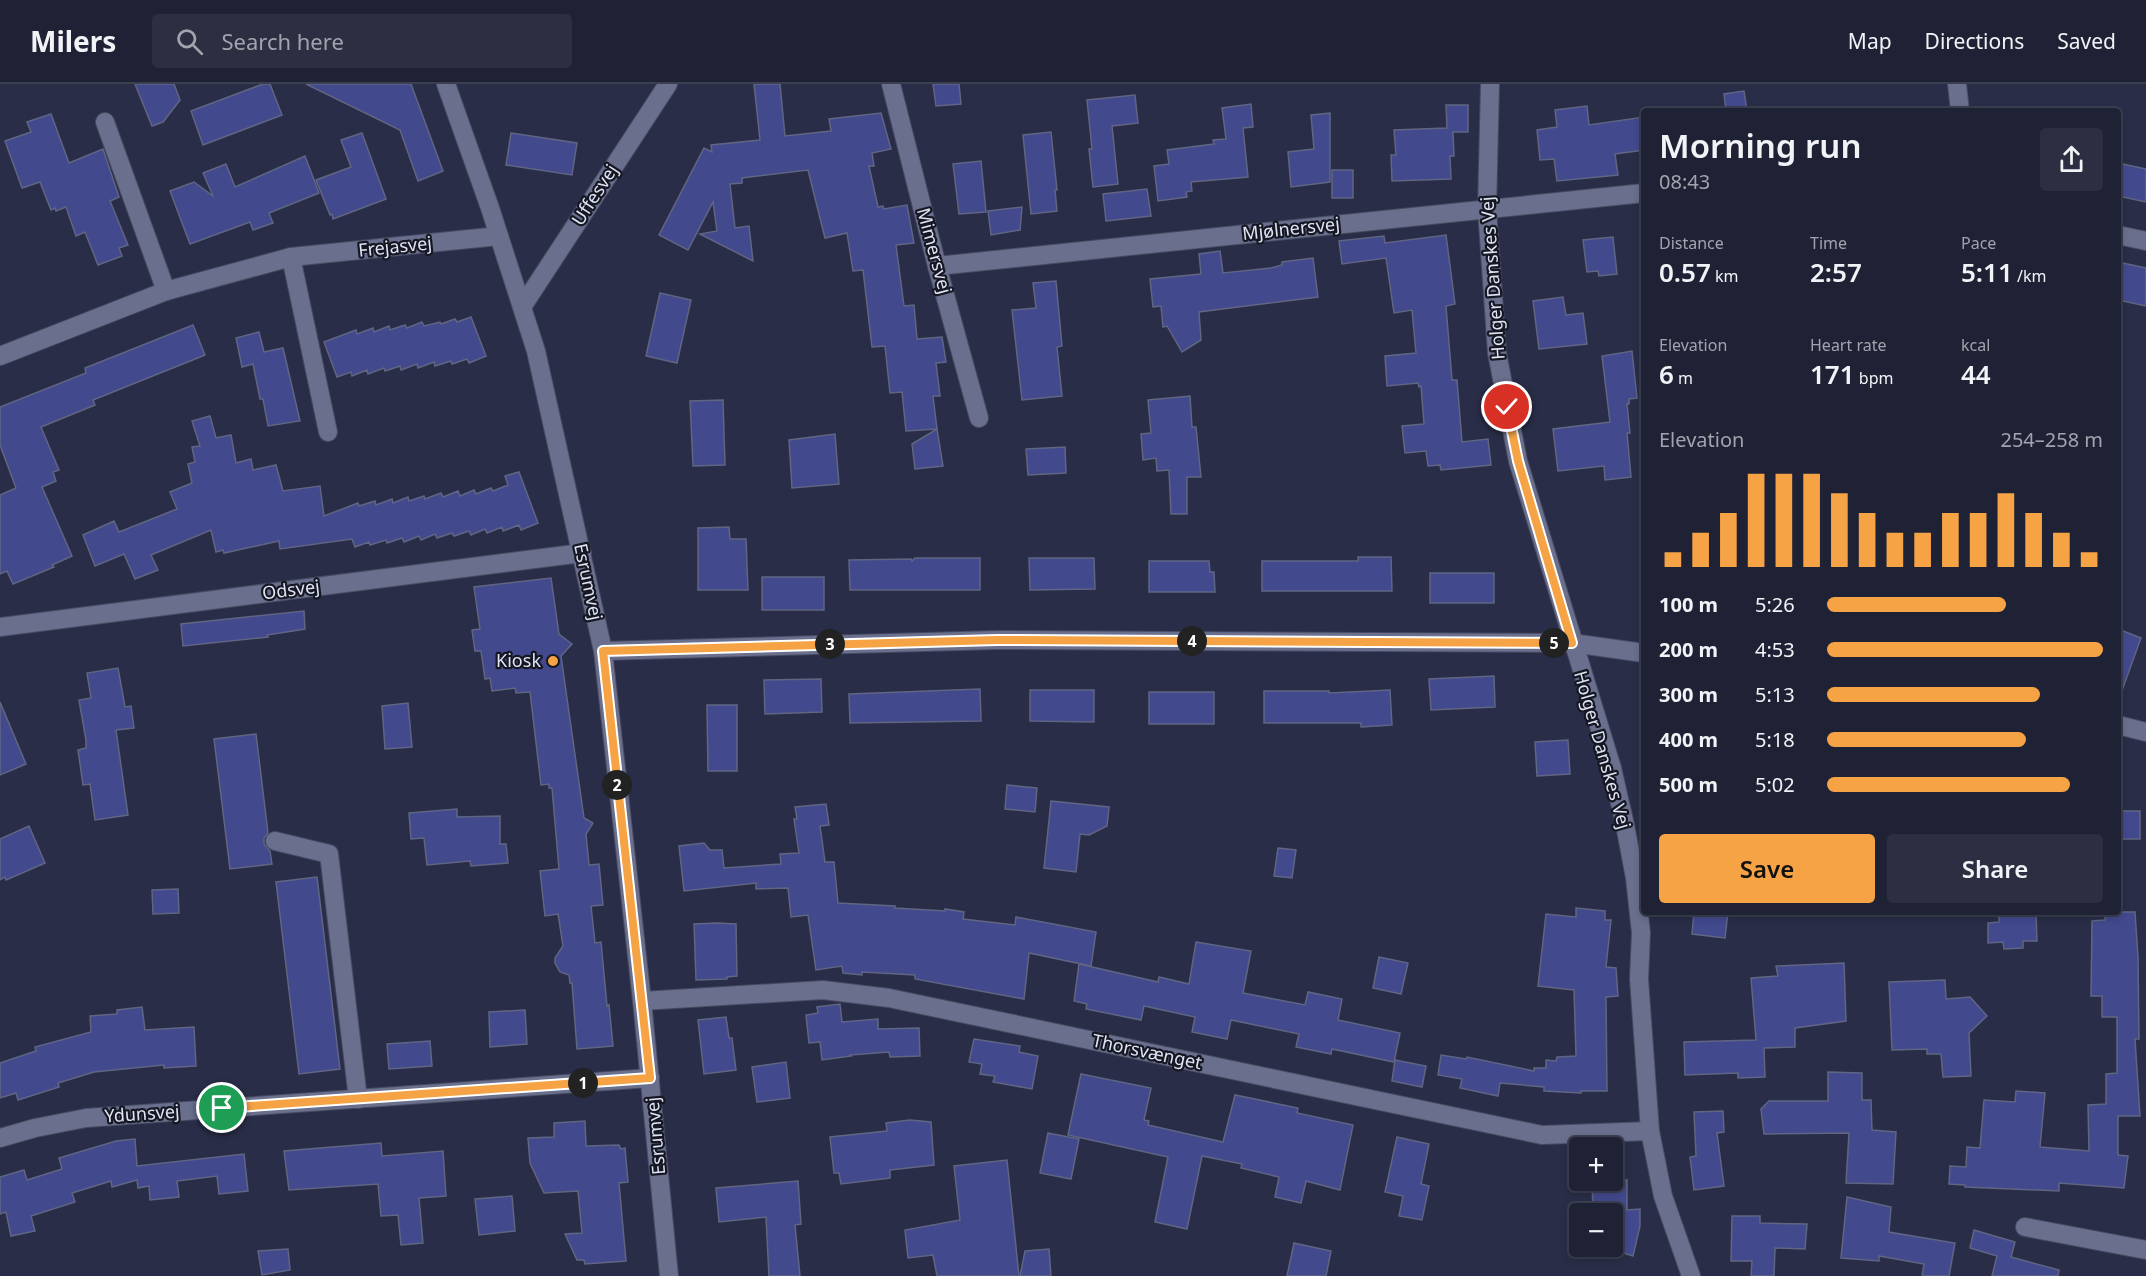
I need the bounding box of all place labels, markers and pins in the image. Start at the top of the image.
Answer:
pin [1481,381,1532,432]
pin: 4 [1177,626,1207,656]
pin: 5 [1539,628,1569,658]
pin: 3 [815,629,845,659]
place label: Kiosk [496,648,541,672]
marker: Kiosk [546,654,560,668]
pin: 2 [602,770,632,800]
pin: 1 [568,1068,598,1098]
pin [196,1082,247,1133]

